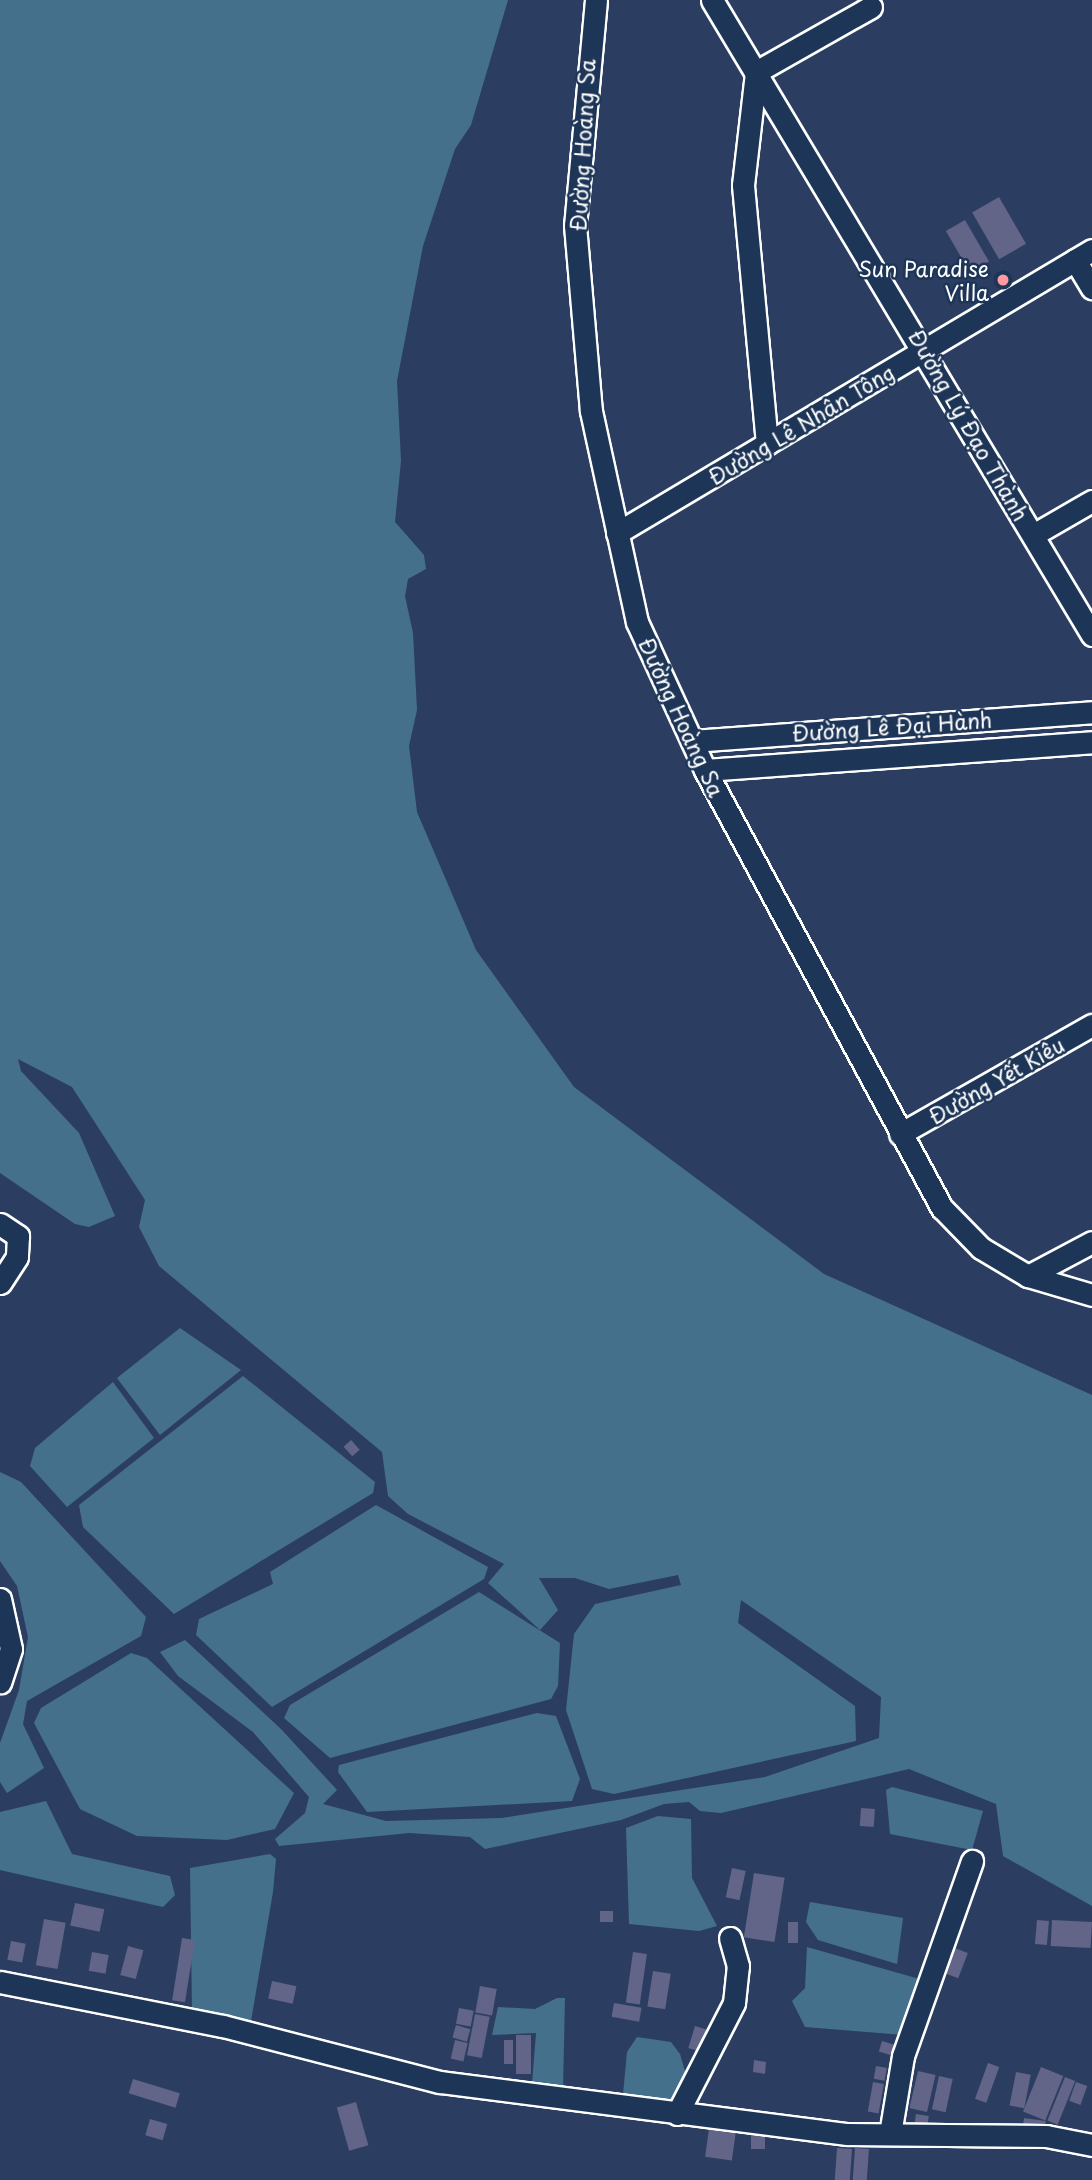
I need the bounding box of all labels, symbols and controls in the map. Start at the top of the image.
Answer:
street label: Đường Hoàng Sa [565,59,599,231]
place label: Sun Paradise Villa [859,255,989,305]
marker: Sun Paradise Villa [995,272,1011,288]
street label: Đường Lý Đạo Thành [904,325,1034,525]
street label: Đường Lê Nhân Tông [704,359,898,489]
street label: Đường Hoàng Sa [634,634,730,800]
street label: Đường Lê Đại Hành [791,706,993,746]
street label: Đường Yết Kiêu [923,1031,1069,1129]

